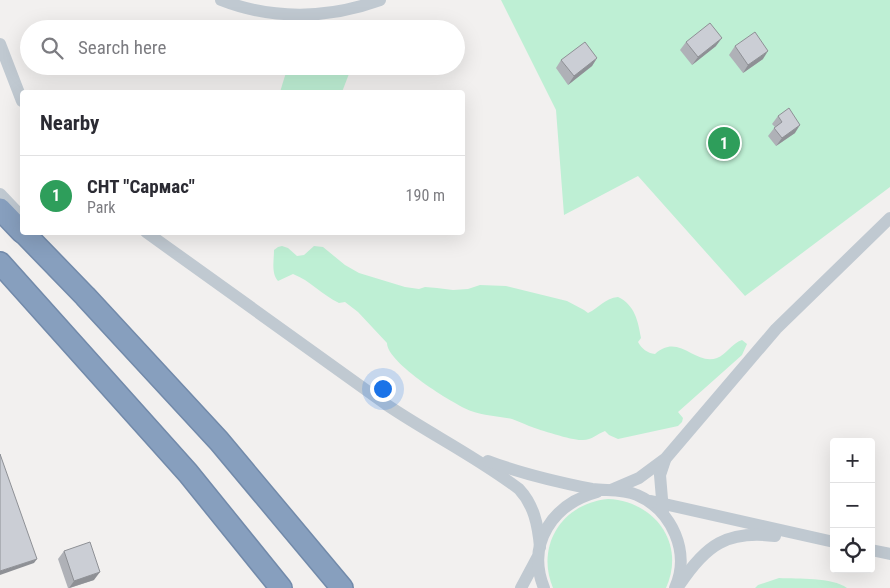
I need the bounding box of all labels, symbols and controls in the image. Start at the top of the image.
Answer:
search box [20,20,465,75]
icon: search [38,34,66,62]
text: Search here [78,36,166,59]
text: Nearby [40,111,99,135]
pin: 1 [708,124,740,162]
text: СНТ "Сармас" [87,175,195,198]
text: 1 [52,186,60,205]
text: 190 m [406,186,445,205]
text: Park [87,198,116,217]
your location [370,376,396,402]
map controls [830,438,875,573]
button: + [830,438,875,483]
button: − [830,483,875,528]
button: locate [830,528,875,573]

